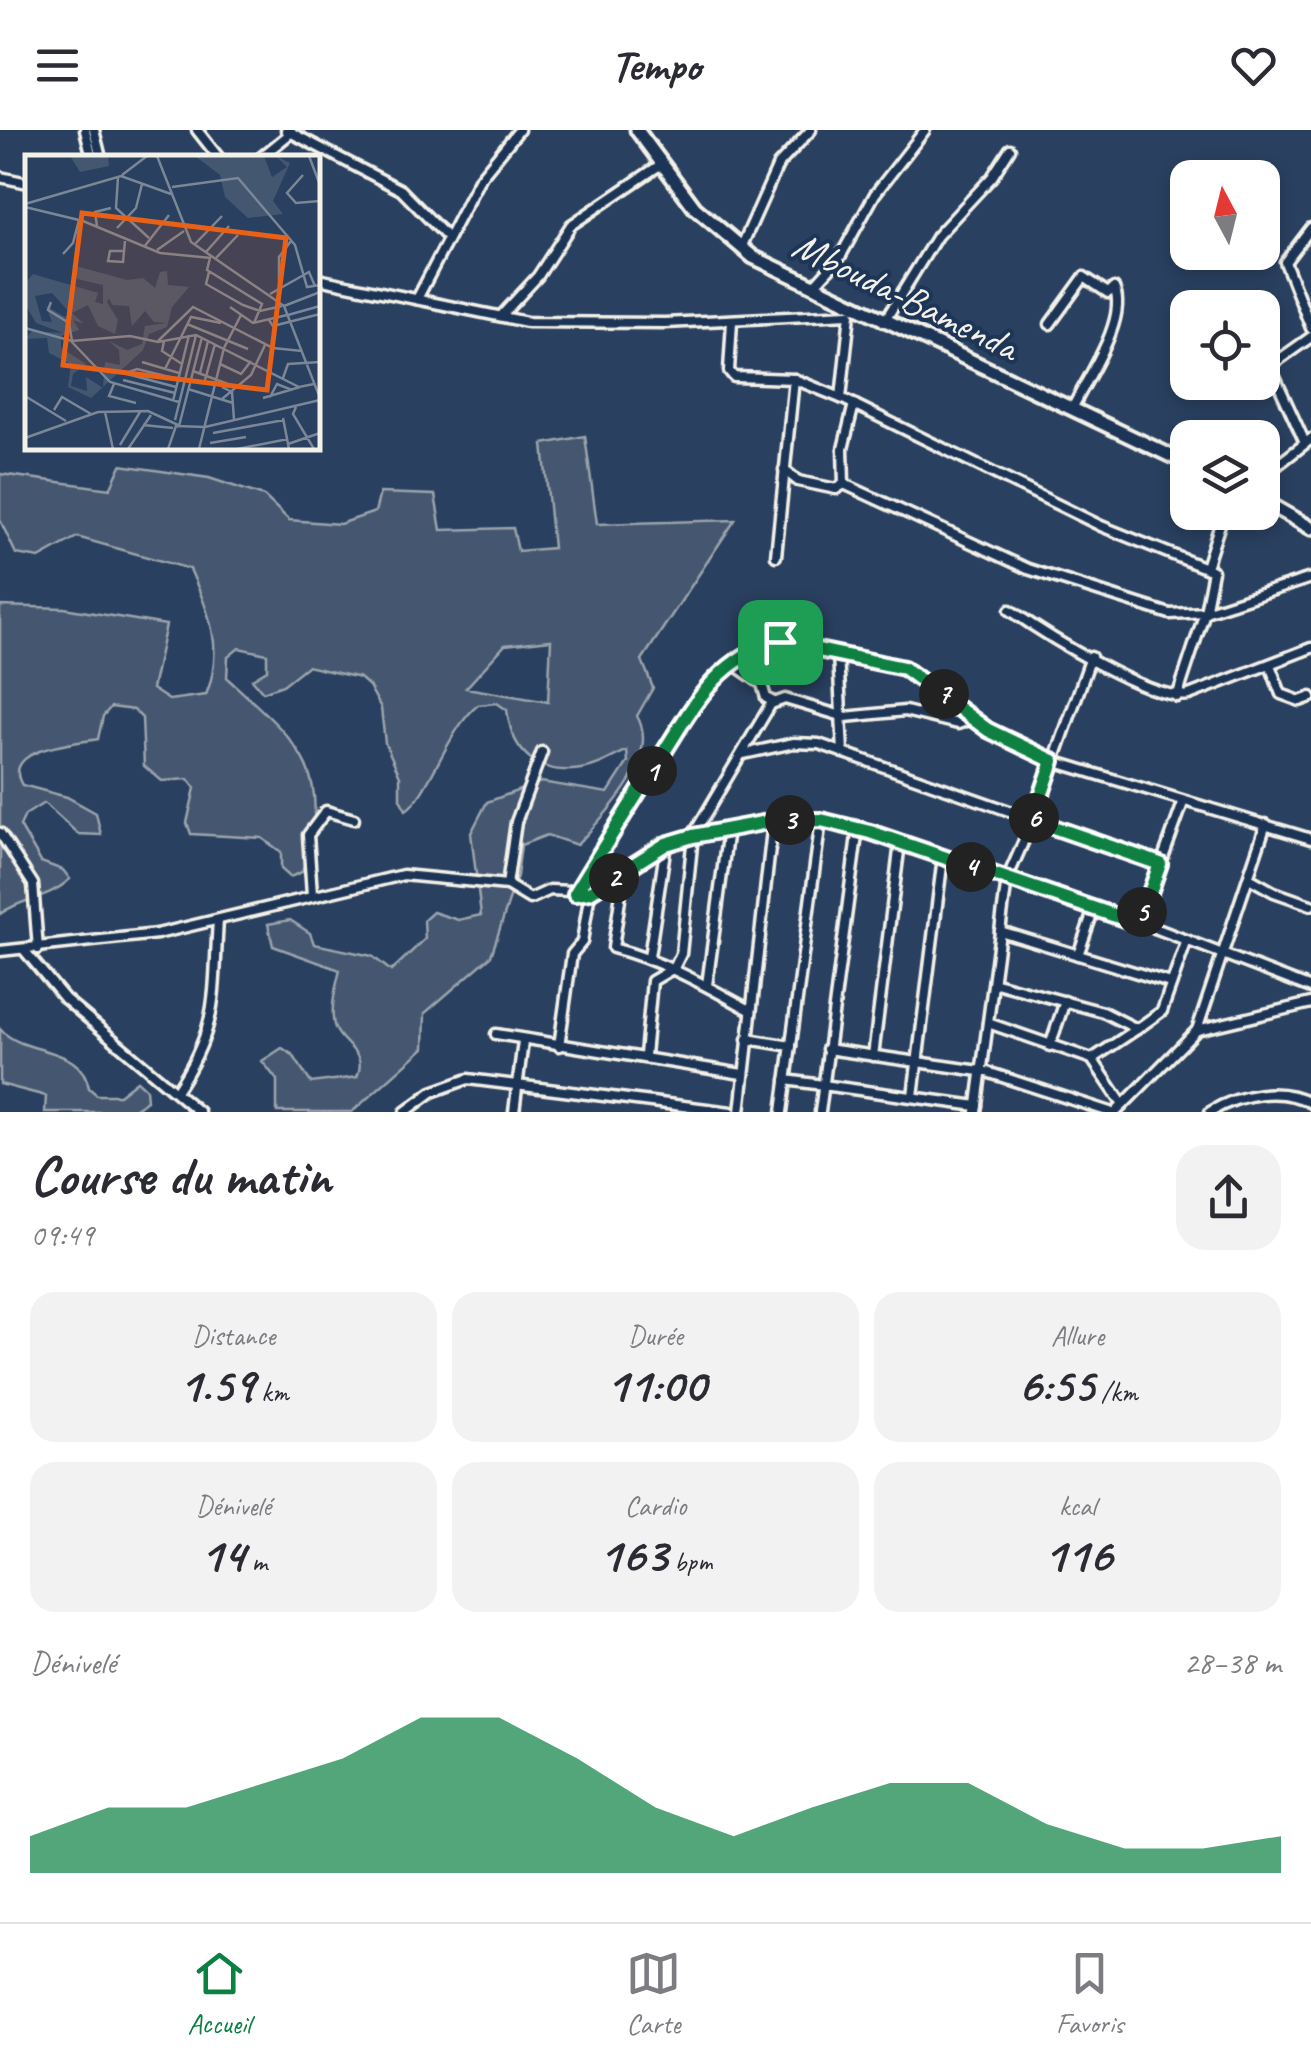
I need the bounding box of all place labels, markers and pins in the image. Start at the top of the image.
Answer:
pin [738,600,823,685]
pin: 7 [919,669,969,719]
pin: 1 [627,746,677,796]
pin: 6 [1009,793,1059,843]
pin: 3 [765,795,815,845]
pin: 4 [946,842,996,892]
pin: 2 [589,853,639,903]
pin: 5 [1117,887,1167,937]

